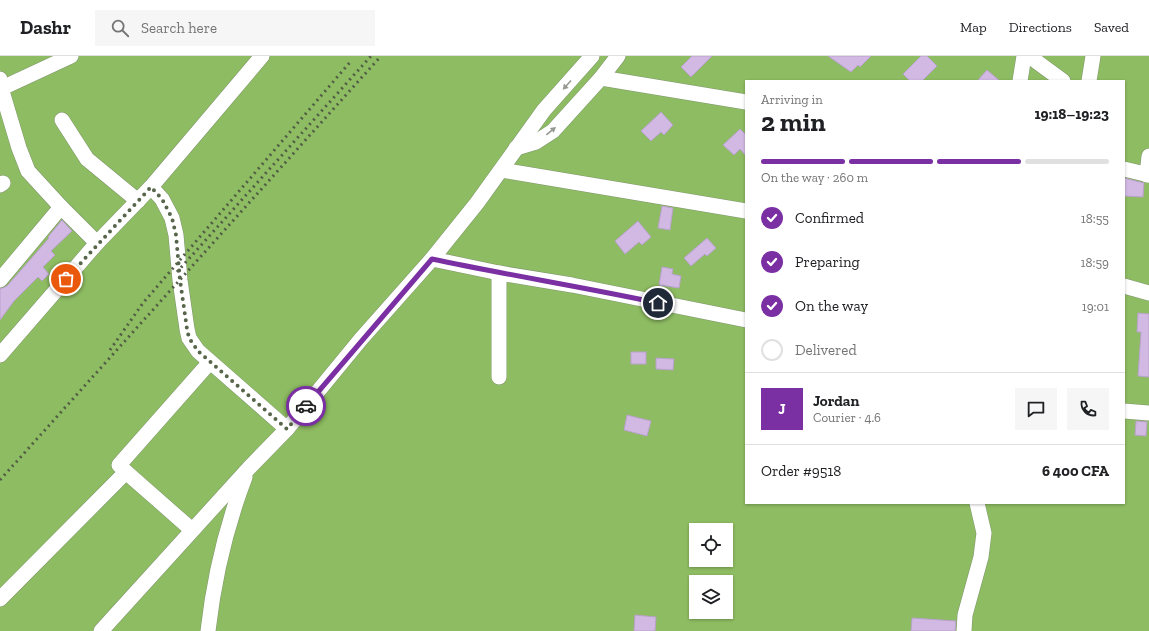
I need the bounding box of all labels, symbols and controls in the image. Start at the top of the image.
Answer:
search box [95,10,375,46]
text: Dashr [20,16,71,39]
icon: search [109,17,131,39]
text: Search here [141,19,217,37]
text: Map [960,19,987,36]
text: Directions [1009,19,1072,36]
text: Saved [1094,19,1129,36]
one-way arrow [562,80,571,91]
text: Arriving in [761,92,823,107]
text: 19:18–19:23 [1035,105,1109,123]
text: 2 min [761,106,826,138]
one-way arrow [545,127,556,135]
text: On the way · 260 m [761,170,868,185]
icon: check [761,207,783,229]
text: Confirmed [795,209,864,227]
text: 18:55 [1081,211,1109,226]
icon: check [761,251,783,273]
text: Preparing [795,253,860,271]
text: 18:59 [1081,255,1109,270]
pin [49,262,83,296]
icon: bag [55,268,77,290]
pin [641,286,675,320]
icon: home [647,292,669,314]
icon: check [761,295,783,317]
text: On the way [795,297,868,315]
text: 19:01 [1082,299,1109,314]
text: Delivered [795,341,857,359]
courier [286,386,326,426]
button: chat [1015,388,1057,430]
button: phone [1067,388,1109,430]
text: Jordan [813,392,859,410]
icon: car [295,395,317,417]
text: J [778,400,786,418]
text: Courier · 4.6 [813,410,881,425]
text: Order #9518 [761,462,841,480]
text: 6 400 CFA [1042,462,1109,480]
map controls [689,523,733,619]
button: locate [689,523,733,567]
button: layers [689,575,733,619]

